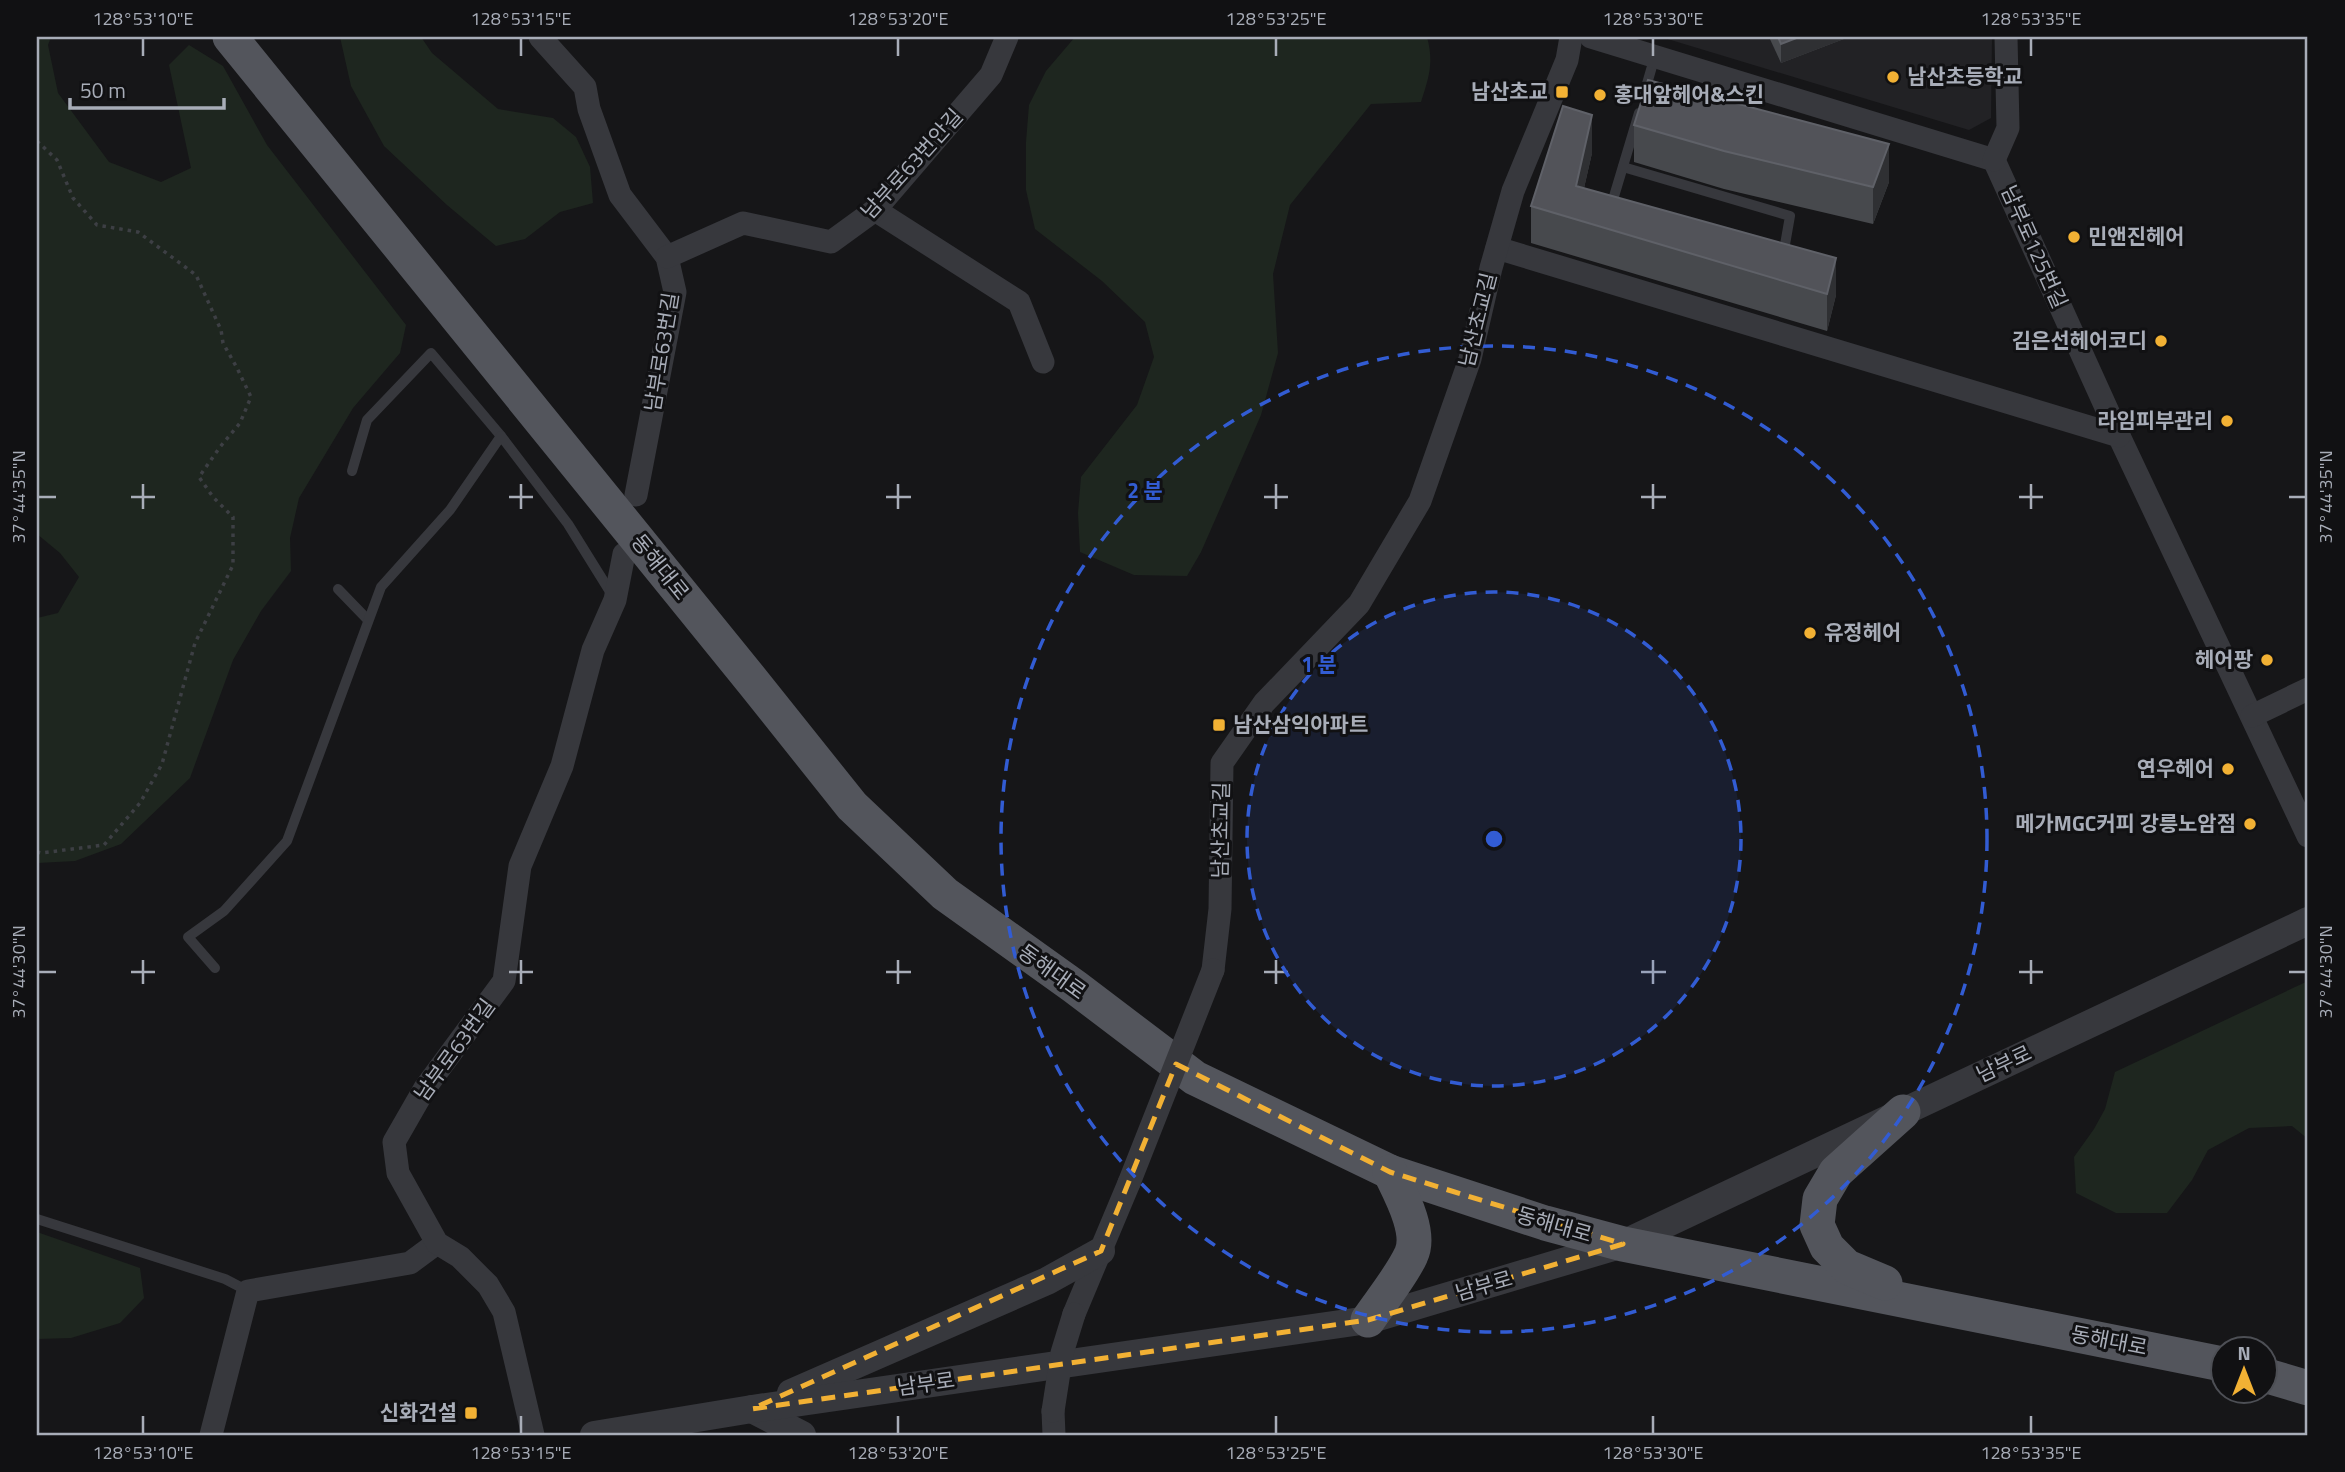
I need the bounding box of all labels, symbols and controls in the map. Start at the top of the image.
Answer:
text: 128°53'10"E [92,5,194,32]
text: 128°53'15"E [470,5,572,32]
text: 128°53'20"E [847,5,949,32]
text: 128°53'25"E [1225,5,1327,32]
text: 128°53'30"E [1602,5,1704,32]
text: 128°53'35"E [1980,5,2082,32]
place label: 남산초등학교 [1907,60,2023,92]
scale bar [70,66,224,110]
marker: 남산초등학교 [1885,69,1901,85]
text: 50 m [80,74,126,106]
place label: 남산초교 [1471,75,1548,107]
place label: 홍대앞헤어&스킨 [1614,78,1764,110]
marker: 남산초교 [1554,84,1570,100]
marker: 홍대앞헤어&스킨 [1592,87,1608,103]
street label: 남부로63번안길 [853,101,970,226]
street label: 남부로125번길 [1993,180,2076,313]
place label: 민앤진헤어 [2088,220,2185,252]
marker: 민앤진헤어 [2066,229,2082,245]
street label: 남산초교길 [1450,269,1504,370]
street label: 남부로63번길 [636,290,686,414]
place label: 김은선헤어코디 [2012,324,2147,356]
marker: 김은선헤어코디 [2153,333,2169,349]
place label: 라임피부관리 [2097,404,2213,436]
marker: 라임피부관리 [2219,413,2235,429]
text: 37°44'35"N [5,450,32,544]
text: 37°44'35"N [2312,450,2339,544]
text: 2 분 [1127,474,1163,506]
street label: 동해대로 [624,526,698,606]
place label: 유정헤어 [1824,616,1901,648]
marker: 유정헤어 [1802,625,1818,641]
place label: 헤어팡 [2195,643,2253,675]
text: 1 분 [1301,648,1337,680]
marker: 헤어팡 [2259,652,2275,668]
place label: 남산삼익아파트 [1233,708,1368,740]
marker: 남산삼익아파트 [1211,717,1227,733]
place label: 연우헤어 [2137,752,2214,784]
marker: 연우헤어 [2220,761,2236,777]
street label: 남산초교길 [1203,781,1237,879]
place label: 메가MGC커피 강릉노암점 [2015,807,2236,839]
marker: 메가MGC커피 강릉노암점 [2242,816,2258,832]
centre of rings [1482,827,1506,851]
text: 37°44'30"N [5,925,32,1019]
text: 37°44'30"N [2312,925,2339,1019]
street label: 동해대로 [1012,936,1093,1007]
street label: 남부로63번길 [406,991,502,1107]
street label: 남부로 [1971,1036,2037,1090]
street label: 동해대로 [1513,1198,1596,1250]
street label: 남부로 [1451,1262,1516,1308]
street label: 동해대로 [2068,1317,2150,1363]
north arrow [2208,1336,2278,1406]
text: N [2237,1338,2251,1367]
street label: 남부로 [895,1363,957,1403]
place label: 신화건설 [380,1396,457,1428]
marker: 신화건설 [463,1405,479,1421]
text: 128°53'10"E [92,1439,194,1466]
text: 128°53'15"E [470,1439,572,1466]
text: 128°53'20"E [847,1439,949,1466]
text: 128°53'25"E [1225,1439,1327,1466]
text: 128°53'30"E [1602,1439,1704,1466]
text: 128°53'35"E [1980,1439,2082,1466]

